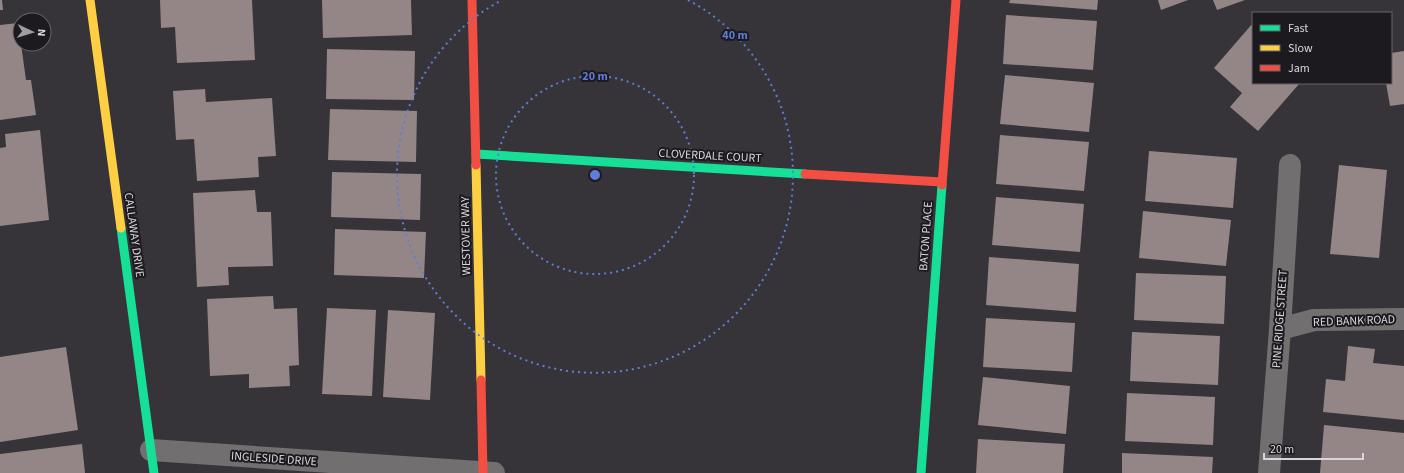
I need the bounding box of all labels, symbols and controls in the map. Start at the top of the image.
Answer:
north arrow [12,12,52,52]
legend [1252,12,1392,84]
text: Fast [1288,20,1308,37]
text: 40 m [722,27,748,44]
text: N [34,28,49,37]
text: Slow [1288,40,1313,57]
text: Jam [1288,60,1310,77]
text: 20 m [582,68,608,85]
street label: CLOVERDALE COURT [658,145,763,167]
centre of rings [588,168,602,182]
street label: CALLAWAY DRIVE [120,192,148,278]
street label: WESTOVER WAY [457,196,475,276]
street label: BATON PLACE [915,201,937,271]
street label: PINE RIDGE STREET [1268,269,1292,369]
street label: RED BANK ROAD [1313,311,1395,331]
scale bar [1264,435,1363,461]
text: 20 m [1270,441,1294,458]
street label: INGLESIDE DRIVE [230,448,318,470]

